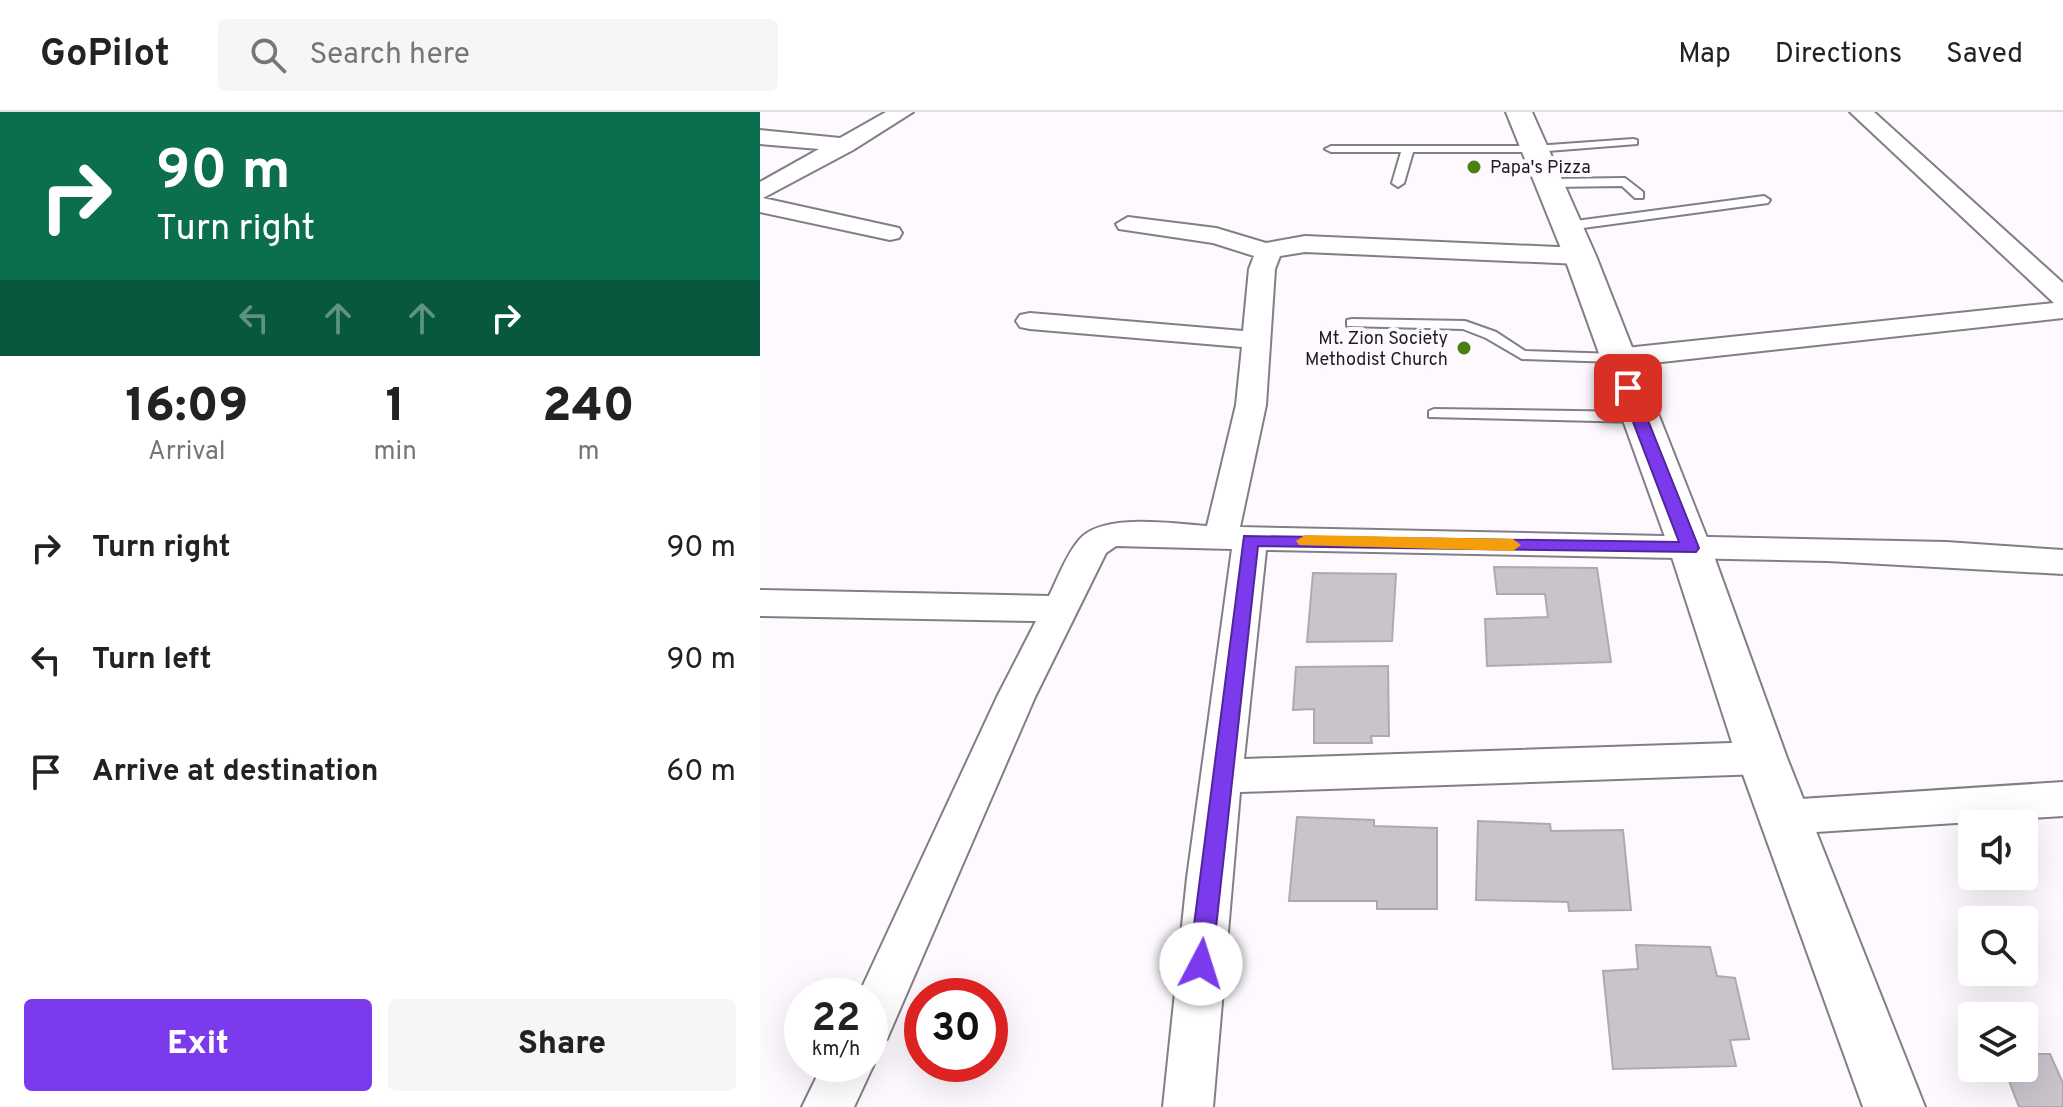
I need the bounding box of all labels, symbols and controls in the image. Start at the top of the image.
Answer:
search box [218,19,778,91]
text: GoPilot [40,31,170,80]
icon: search [246,33,290,77]
text: Search here [310,37,470,74]
text: Map [1678,37,1731,73]
text: Directions [1775,37,1902,73]
text: Saved [1946,37,2023,73]
text: 90 m [156,138,291,208]
icon: right [24,144,128,248]
place label: Papa's Pizza [1490,157,1591,180]
marker: Papa's Pizza [1465,158,1483,176]
text: Turn right [156,207,315,253]
icon: left [232,296,276,340]
icon: ahead [316,296,360,340]
icon: ahead [400,296,444,340]
icon: right [484,296,528,340]
place label: Mt. Zion Society Methodist Church [1305,328,1448,372]
marker: Mt. Zion Society Methodist Church [1455,339,1473,357]
pin [1594,354,1662,422]
icon: arrive [1606,366,1650,410]
text: 16:09 [125,378,248,438]
text: 1 [385,378,405,438]
text: 240 [542,378,635,438]
text: Arrival [148,436,226,469]
text: min [374,436,417,469]
text: m [577,436,599,469]
icon: right [24,526,68,570]
text: Turn right [92,530,230,567]
text: 90 m [667,530,736,567]
icon: left [24,638,68,682]
text: Turn left [92,642,212,679]
text: 90 m [667,642,736,679]
icon: arrive [24,750,68,794]
text: Arrive at destination [92,754,378,791]
text: 60 m [666,754,736,791]
map controls [1958,810,2038,1082]
button: sound [1958,810,2038,890]
button: search [1958,906,2038,986]
position arrow [1159,922,1243,1006]
speed limit sign: 30 [904,978,1008,1082]
text: 22 [812,995,860,1045]
button: Exit [24,999,372,1091]
button: Share [388,999,736,1091]
button: layers [1958,1002,2038,1082]
text: km/h [812,1037,860,1063]

